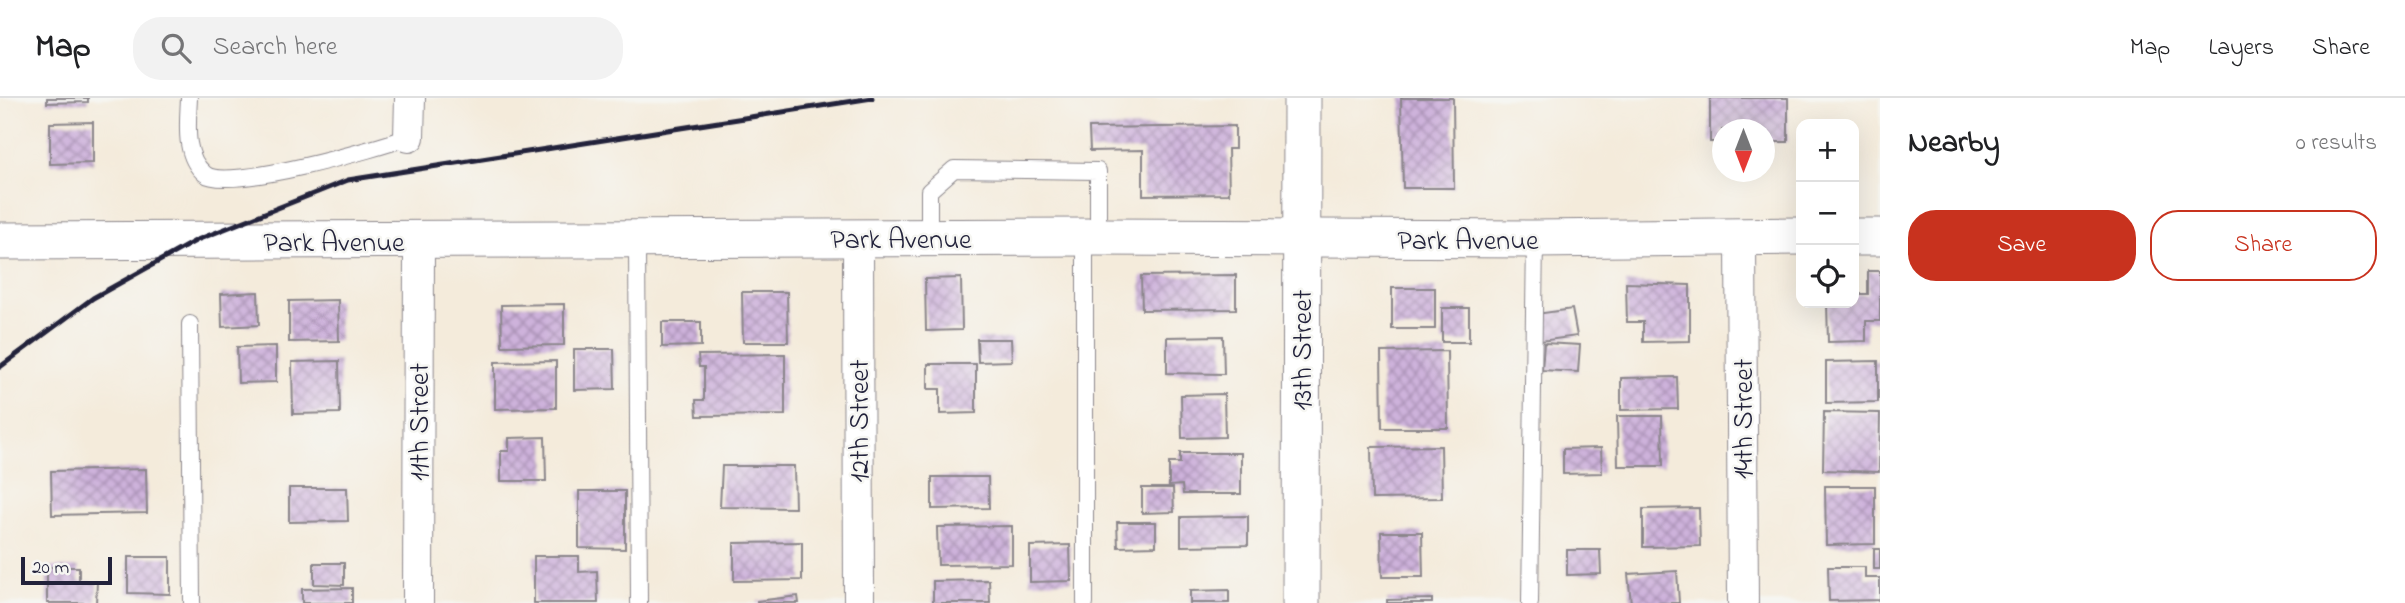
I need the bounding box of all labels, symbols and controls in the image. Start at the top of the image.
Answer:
search box [133,17,623,80]
text: Map [35,24,91,72]
icon: search [157,29,195,67]
text: Search here [213,29,337,67]
text: Map [2130,31,2170,66]
text: Layers [2208,31,2274,66]
text: Share [2312,31,2370,66]
north arrow [1712,119,1775,182]
map controls [1796,119,1859,308]
button: + [1796,119,1859,182]
text: Nearby [1908,122,2000,166]
text: 0 results [2296,127,2377,160]
button: − [1796,182,1859,245]
button: Save [1908,210,2136,281]
button: Share [2150,210,2377,281]
street label: Park Avenue [830,221,972,262]
street label: Park Avenue [1397,222,1539,263]
street label: Park Avenue [263,224,405,265]
button: locate [1796,245,1859,308]
street label: 13th Street [1284,290,1325,410]
street label: 12th Street [841,359,882,483]
street label: 14th Street [1725,359,1766,479]
street label: 11th Street [401,363,442,481]
scale bar [21,554,112,586]
text: 20 m [32,555,69,582]

